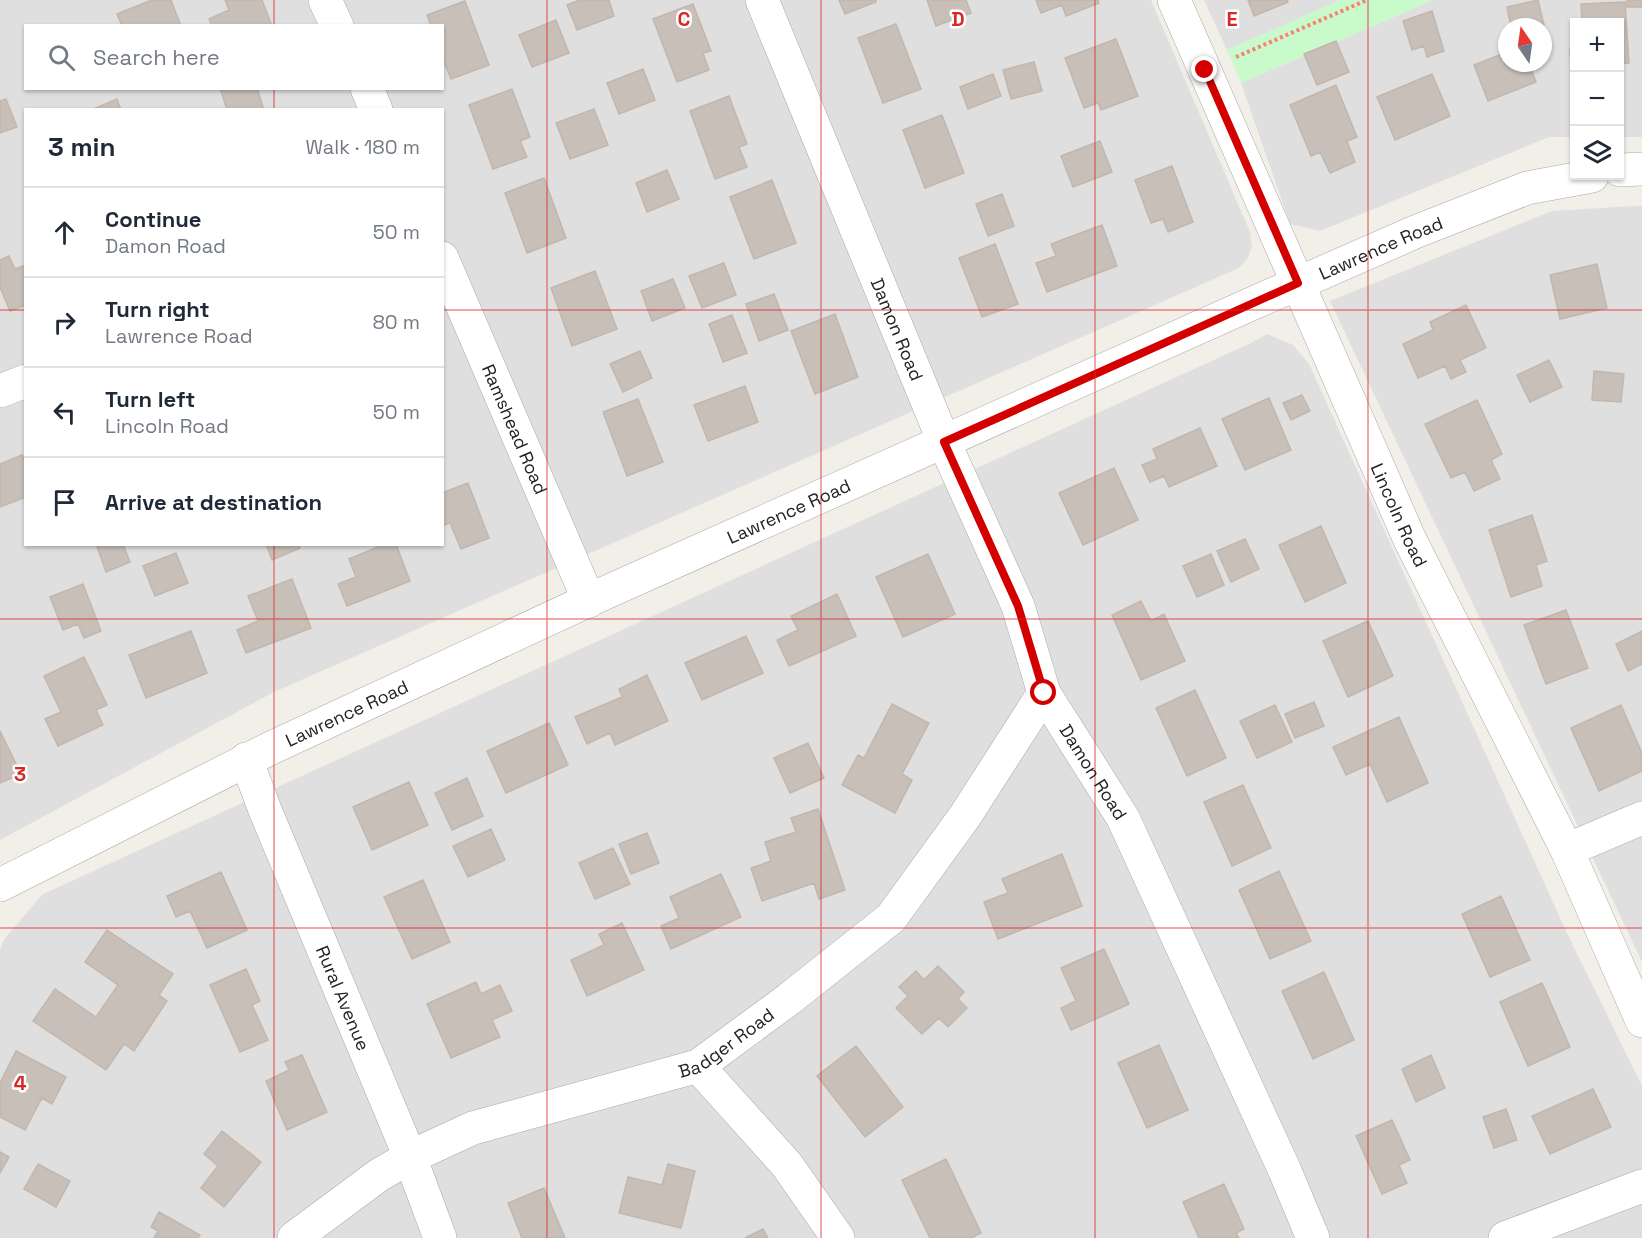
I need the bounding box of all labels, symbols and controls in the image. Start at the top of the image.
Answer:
text: C [678,6,691,32]
text: D [951,6,965,32]
text: E [1226,6,1238,32]
north arrow [1498,18,1552,72]
map controls [1570,18,1624,180]
button: + [1570,18,1624,72]
search box [24,24,444,90]
icon: search [45,41,78,74]
text: Search here [93,43,220,71]
route end [1191,56,1217,82]
button: − [1570,72,1624,126]
button: layers [1570,126,1624,180]
text: 3 min [48,130,116,164]
text: Walk · 180 m [306,134,420,160]
text: Continue [105,205,201,233]
street label: Lawrence Road [1315,211,1446,284]
icon: ahead [48,216,81,249]
text: 50 m [373,219,420,245]
text: Damon Road [105,233,226,259]
street label: Damon Road [866,275,929,384]
text: Turn right [105,295,210,323]
icon: right [48,306,81,339]
text: 80 m [372,309,420,335]
text: Lawrence Road [105,323,253,349]
street label: Ramshead Road [477,361,553,497]
text: Turn left [105,385,195,413]
icon: left [48,396,81,429]
text: 50 m [373,399,420,425]
text: Lincoln Road [105,413,229,439]
street label: Lincoln Road [1366,459,1433,571]
street label: Lawrence Road [723,473,854,548]
icon: arrive [48,486,81,519]
text: Arrive at destination [105,488,322,516]
street label: Lawrence Road [281,674,412,751]
route start [1030,679,1056,705]
street label: Damon Road [1055,720,1133,824]
text: 3 [14,761,26,787]
street label: Rural Avenue [311,942,376,1054]
street label: Badger Road [676,1003,778,1082]
text: 4 [14,1070,27,1096]

